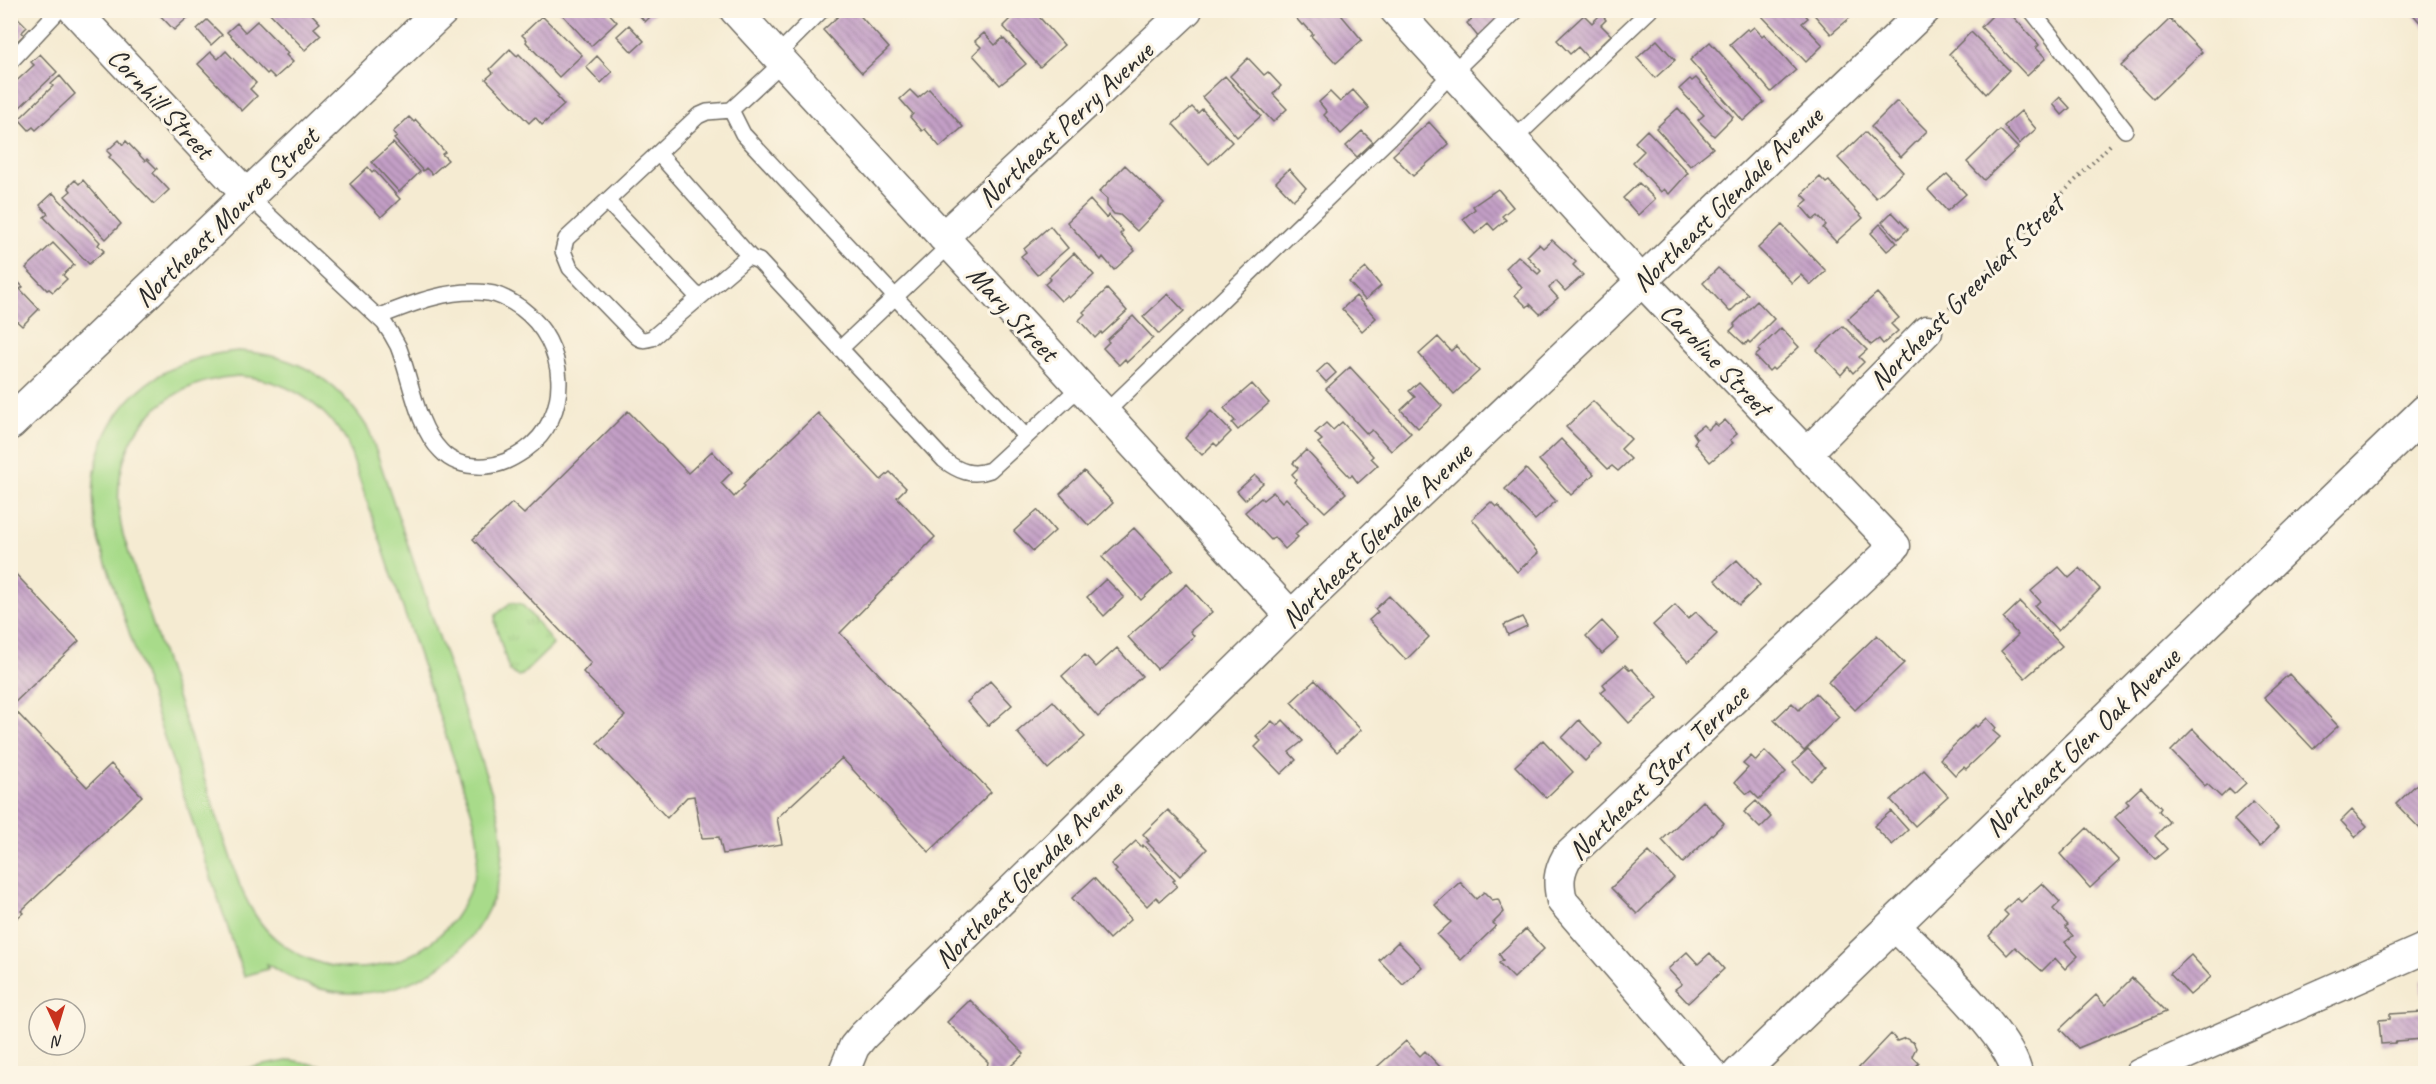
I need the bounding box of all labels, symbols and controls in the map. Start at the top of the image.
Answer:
street label: Northeast Perry Avenue [970,32,1161,214]
street label: Cornhill Street [100,40,224,168]
street label: Northeast Glendale Avenue [1624,98,1831,299]
street label: Northeast Monroe Street [126,118,328,314]
street label: Northeast Greenleaf Street [1861,185,2073,397]
street label: Mary Street [960,257,1068,371]
street label: Caroline Street [1653,295,1781,426]
street label: Northeast Glendale Avenue [1273,434,1480,635]
street label: Northeast Glen Oak Avenue [1977,638,2188,844]
street label: Northeast Starr Terrace [1560,676,1757,867]
street label: Northeast Glendale Avenue [926,771,1131,976]
north arrow [27,997,87,1057]
text: N [49,1031,64,1052]

